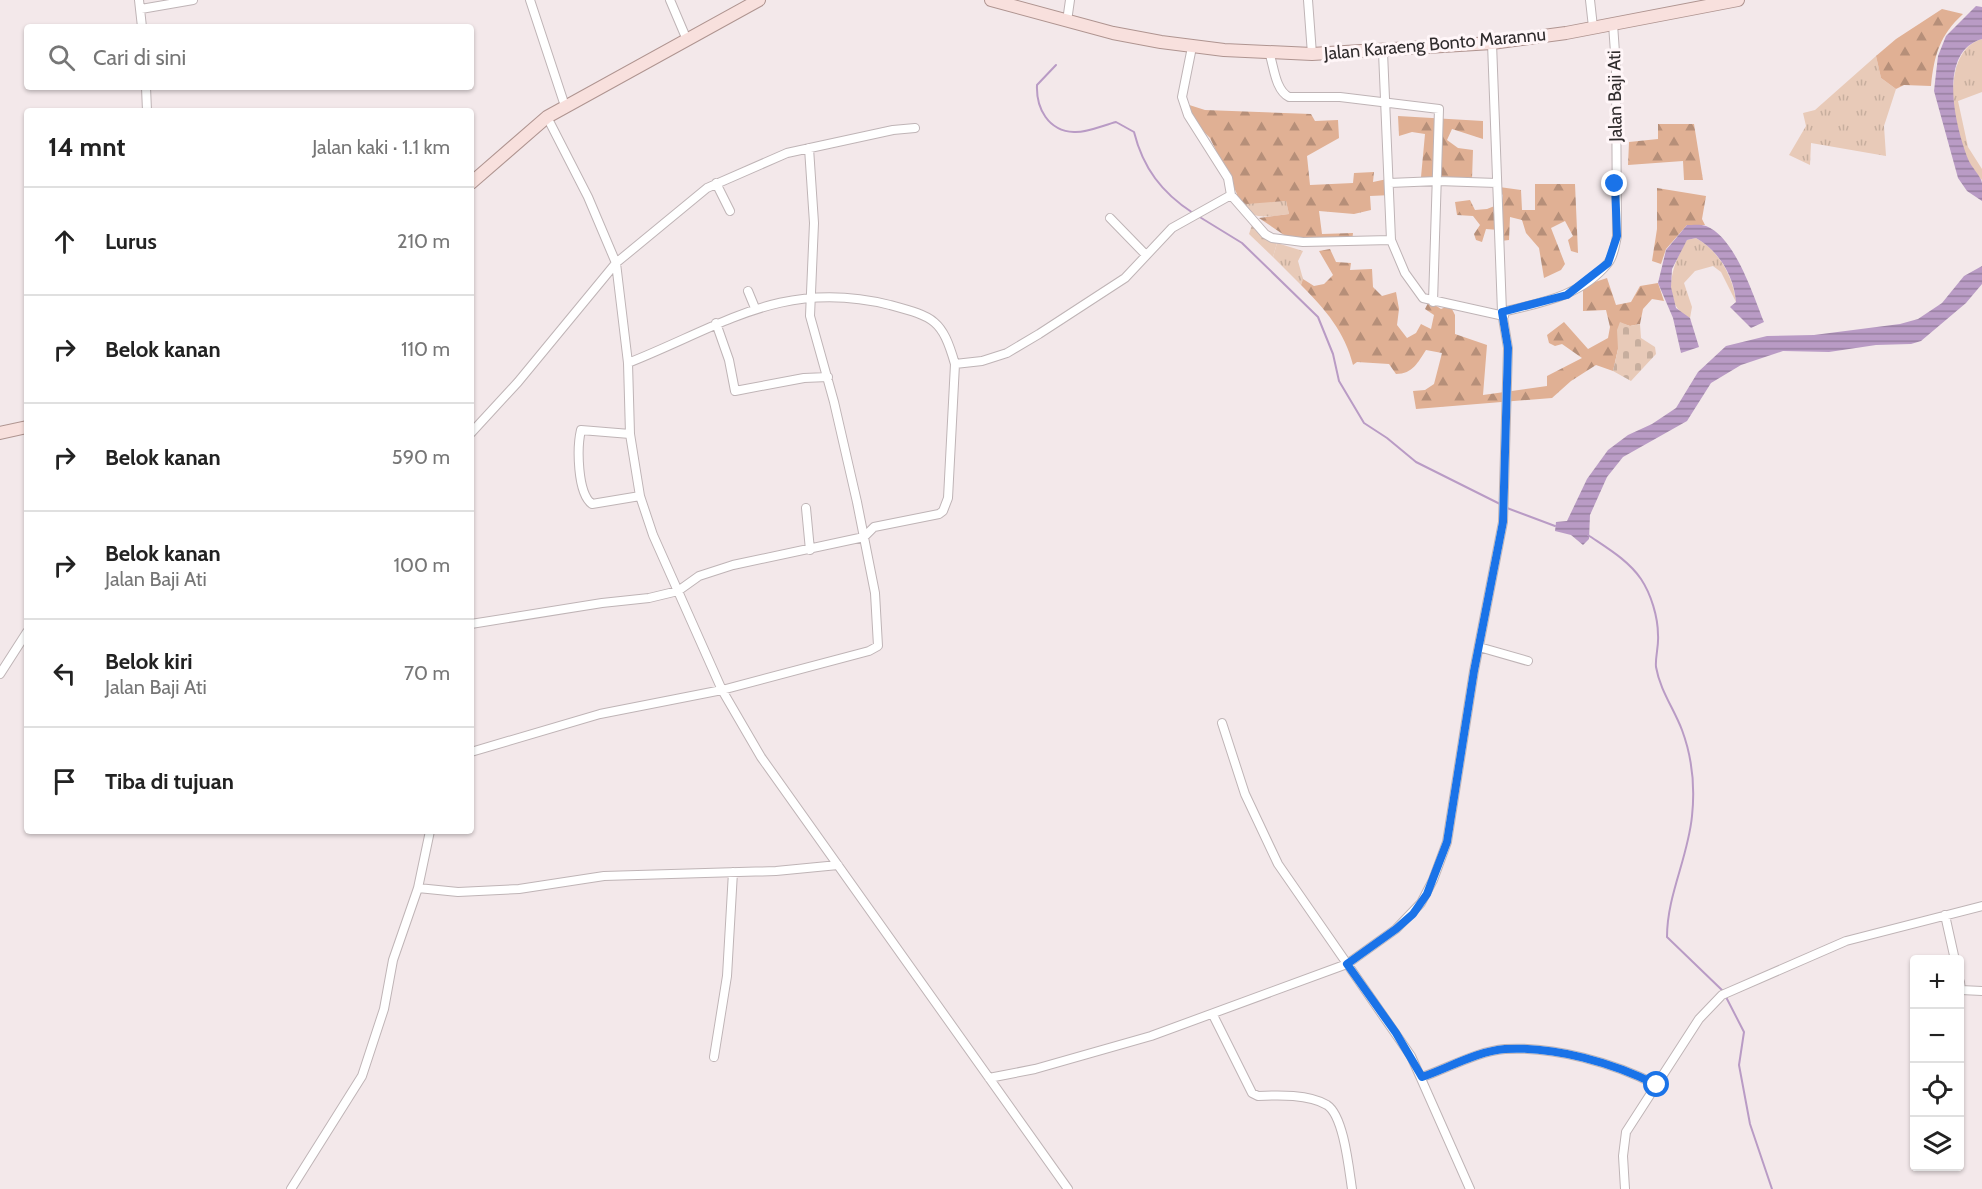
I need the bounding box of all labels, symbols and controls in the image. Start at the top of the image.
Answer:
street label: Jalan Karaeng Bonto Marannu [1322,23,1547,65]
search box [24,24,474,90]
icon: search [45,41,78,74]
text: Cari di sini [93,44,186,71]
street label: Jalan Baji Ati [1603,50,1627,143]
text: 14 mnt [48,131,125,163]
text: Jalan kaki · 1.1 km [312,135,450,159]
route end [1601,170,1627,196]
icon: ahead [48,225,81,258]
text: Lurus [105,228,157,255]
text: 210 m [397,229,450,253]
icon: right [48,333,81,366]
text: Belok kanan [105,336,221,363]
text: 110 m [401,337,450,361]
icon: right [48,441,81,474]
text: Belok kanan [105,444,221,471]
text: 590 m [392,445,450,469]
text: Belok kanan [105,540,221,567]
icon: right [48,549,81,582]
text: 100 m [394,553,450,577]
text: Jalan Baji Ati [105,567,207,591]
text: Belok kiri [105,648,192,675]
icon: left [48,657,81,690]
text: 70 m [404,661,450,685]
text: Jalan Baji Ati [105,675,207,699]
icon: arrive [48,765,81,798]
text: Tiba di tujuan [105,768,234,795]
map controls [1910,955,1964,1171]
button: + [1910,955,1964,1009]
button: − [1910,1009,1964,1063]
button: locate [1910,1063,1964,1117]
route start [1643,1071,1669,1097]
button: layers [1910,1117,1964,1171]

